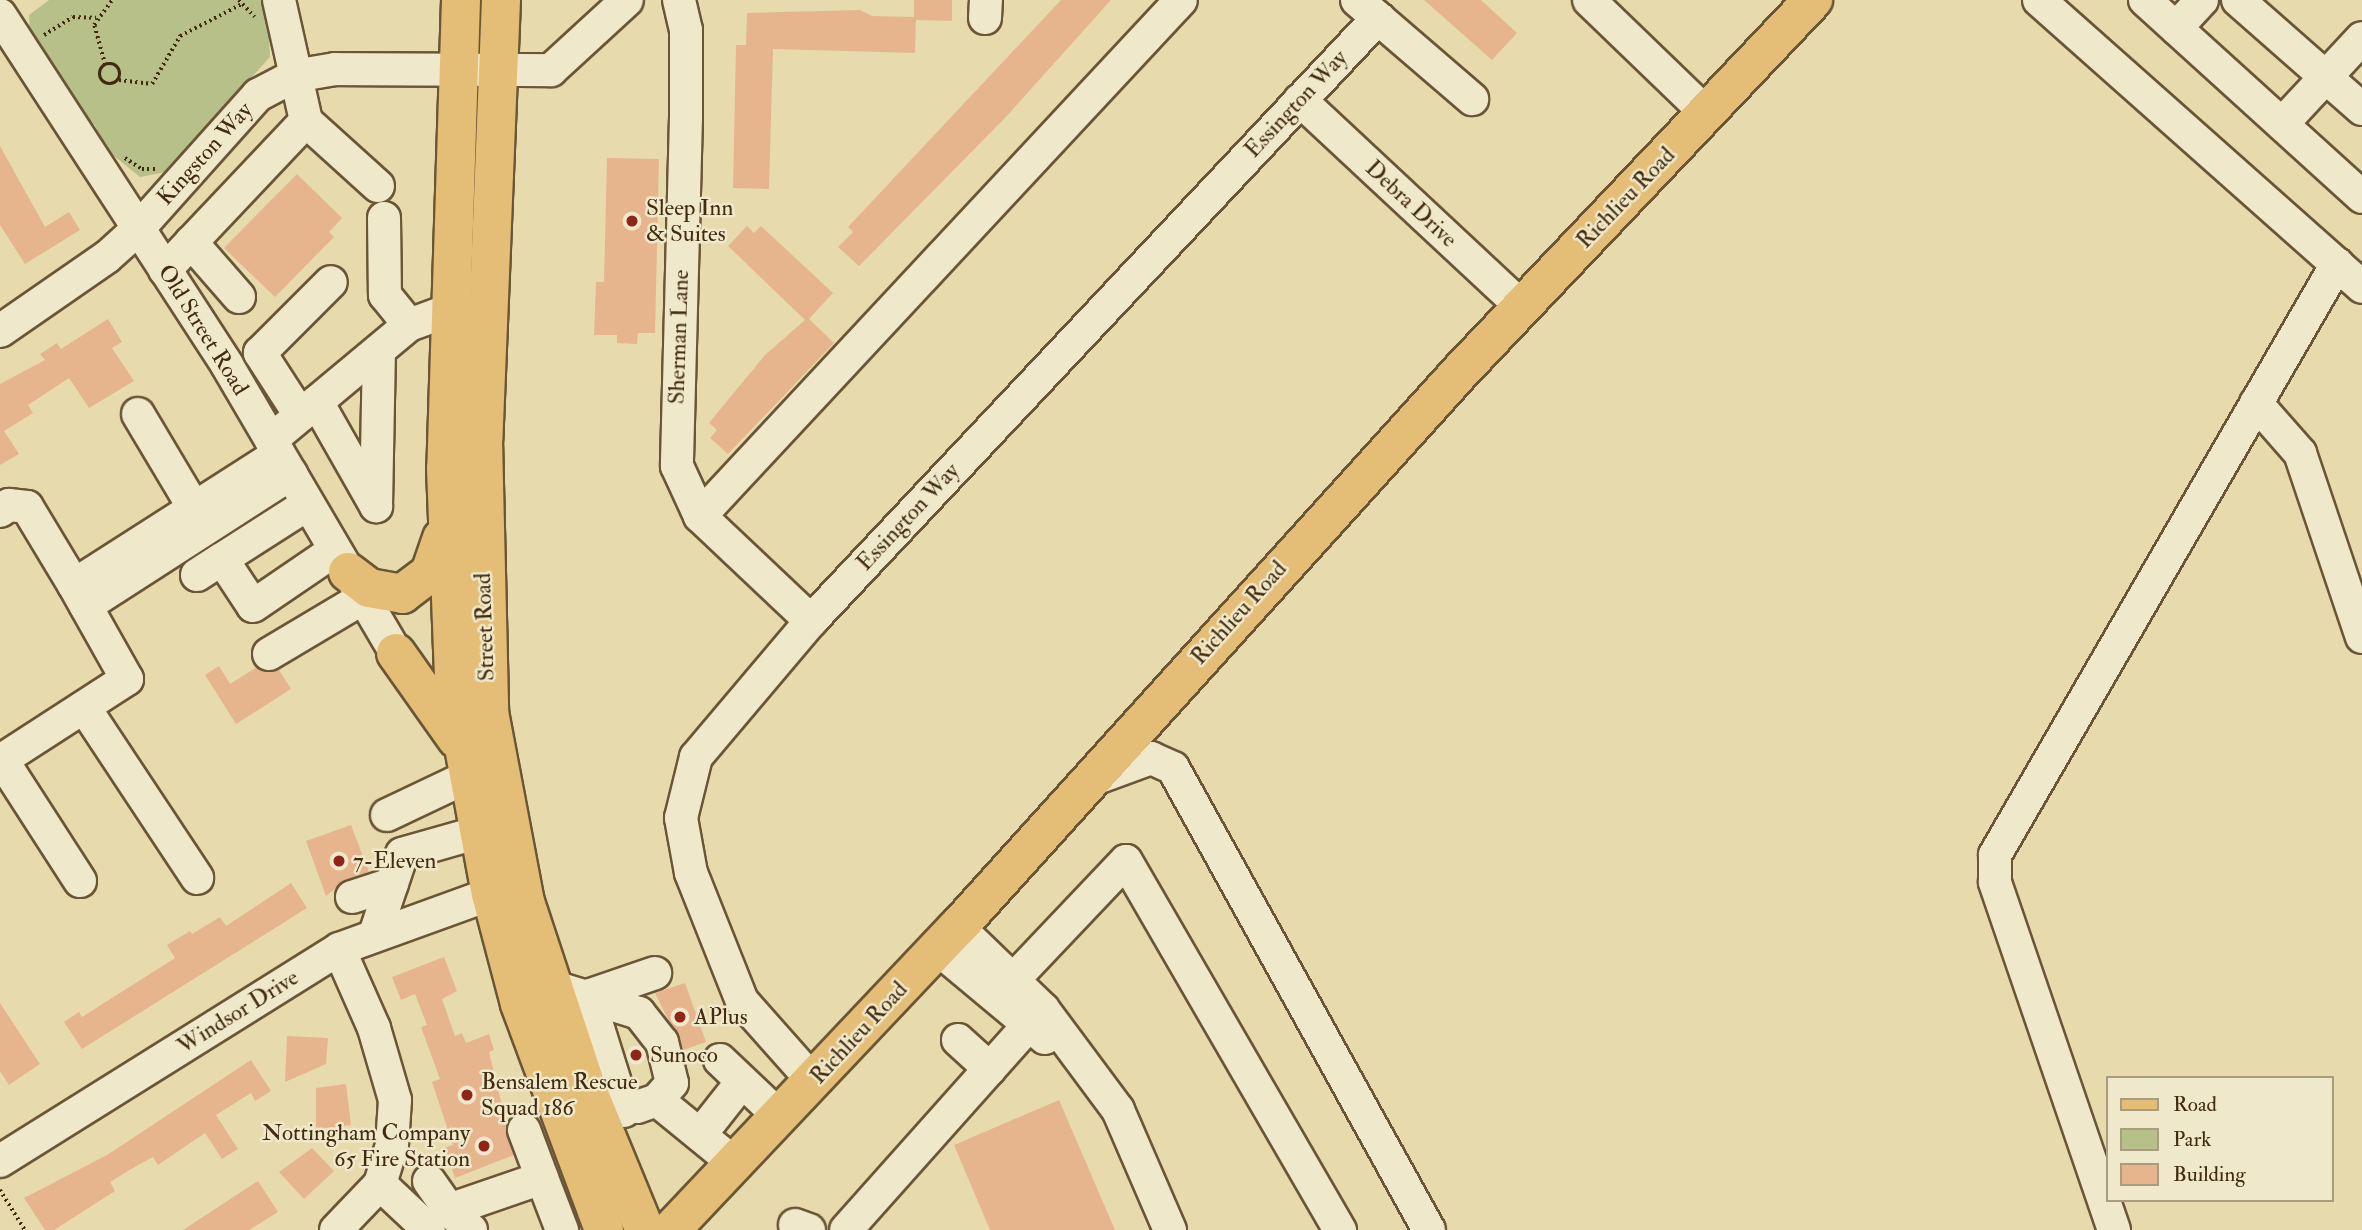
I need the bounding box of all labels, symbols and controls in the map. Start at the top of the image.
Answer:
street label: Essington Way [1239,44,1353,164]
street label: Kingston Way [152,97,258,211]
street label: Richlieu Road [1571,142,1681,254]
street label: Debra Drive [1360,155,1462,253]
place label: Sleep Inn & Suites [646,194,733,248]
marker: Sleep Inn & Suites [624,213,640,229]
street label: Old Street Road [152,260,254,400]
street label: Sherman Lane [663,269,695,405]
street label: Essington Way [851,457,965,577]
street label: Richlieu Road [1185,555,1293,671]
street label: Street Road [469,572,501,682]
place label: 7-Eleven [353,847,436,875]
marker: 7-Eleven [331,853,347,869]
street label: Windsor Drive [172,964,304,1060]
street label: Richlieu Road [805,976,913,1090]
place label: APlus [694,1003,748,1031]
marker: APlus [672,1009,688,1025]
place label: Sunoco [650,1041,718,1069]
marker: Sunoco [628,1047,644,1063]
place label: Bensalem Rescue Squad 186 [481,1068,638,1122]
legend [2106,1076,2334,1202]
marker: Bensalem Rescue Squad 186 [459,1087,475,1103]
text: Road [2173,1091,2217,1118]
place label: Nottingham Company 65 Fire Station [262,1119,470,1173]
text: Park [2173,1126,2211,1153]
marker: Nottingham Company 65 Fire Station [476,1138,492,1154]
text: Building [2173,1161,2246,1188]

